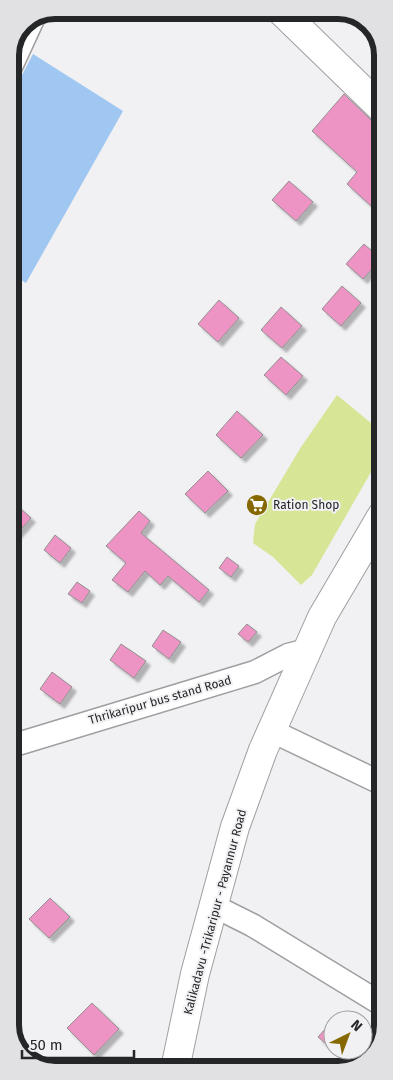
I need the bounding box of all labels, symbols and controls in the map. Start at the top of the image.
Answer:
supermarket icon: Ration Shop [245,493,269,517]
place label: Ration Shop [273,498,339,512]
street label: Thrikaripur bus stand Road [87,673,233,727]
street label: Kalikadavu -Trikaripur - Payannur Road [181,808,249,1016]
north arrow [323,1010,373,1060]
text: N [347,1016,366,1035]
scale bar [22,1028,135,1060]
text: 50 m [30,1036,63,1054]

